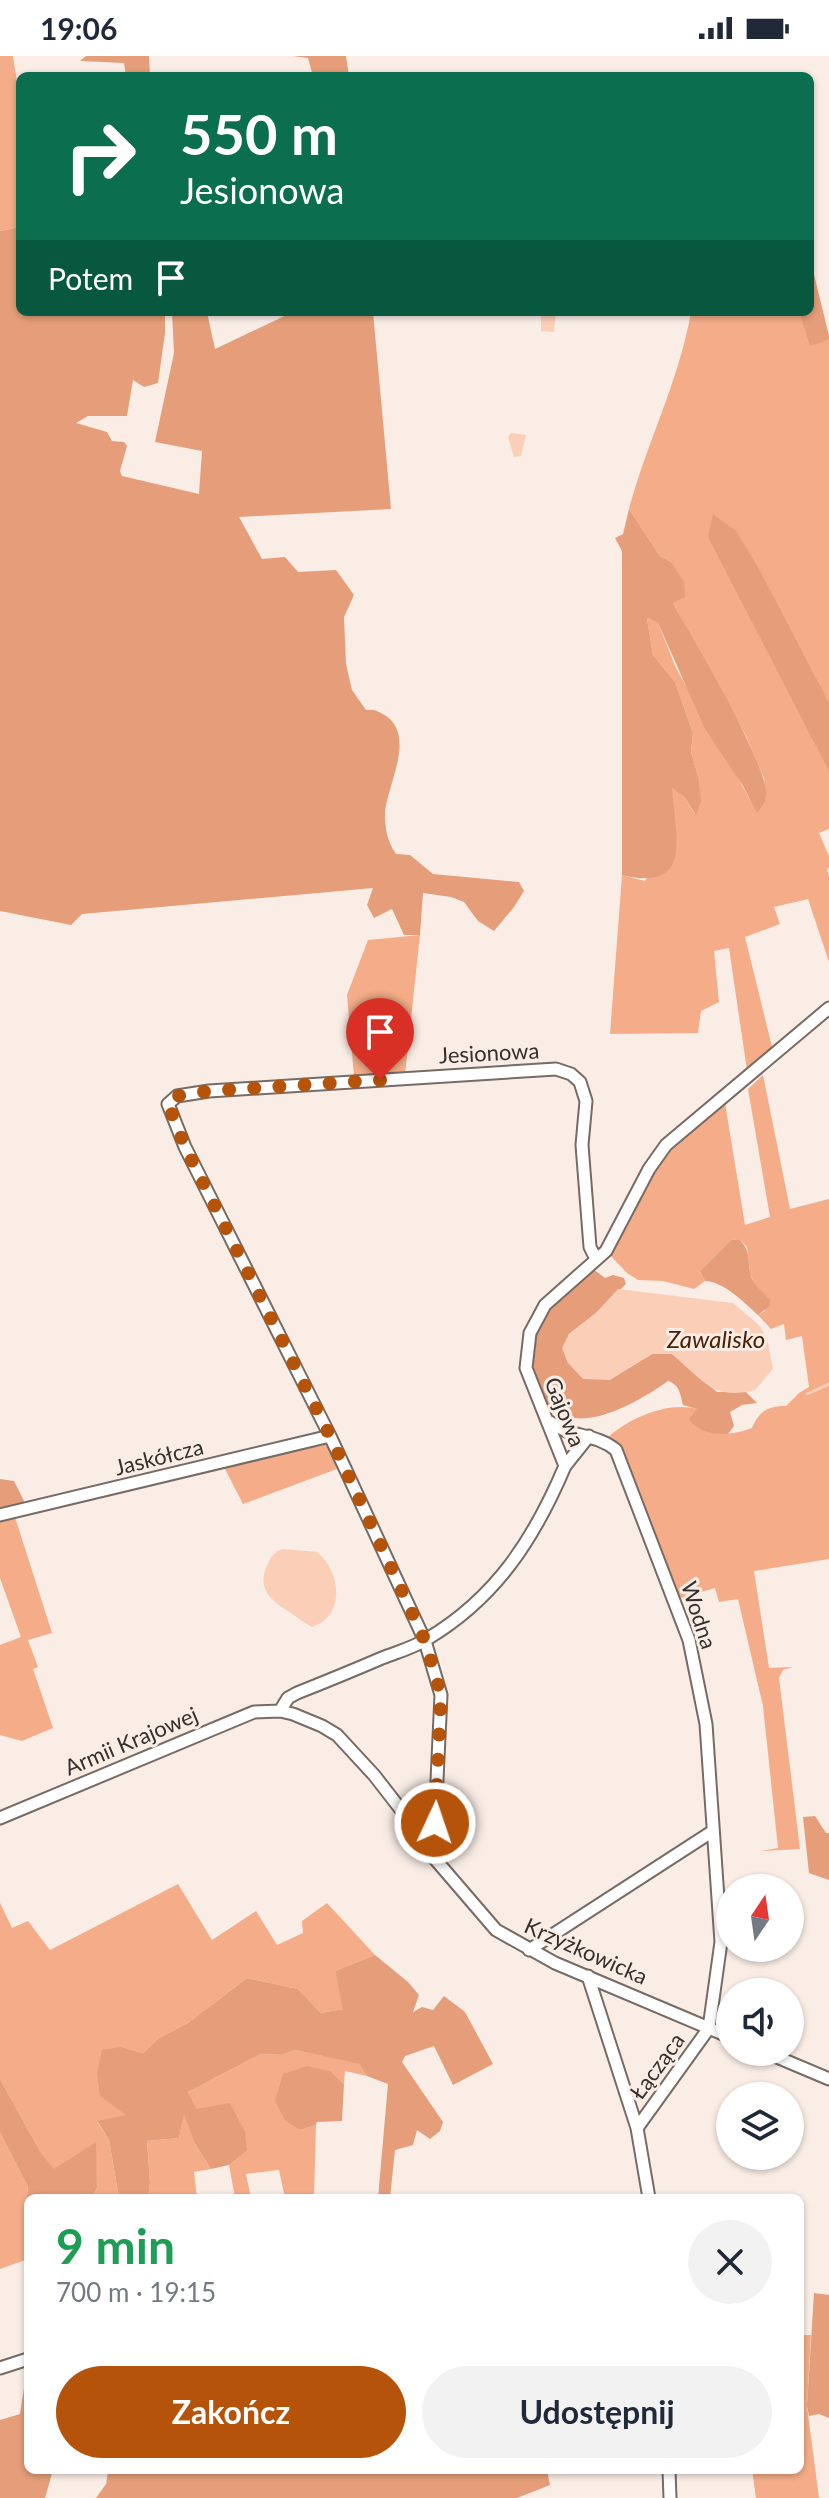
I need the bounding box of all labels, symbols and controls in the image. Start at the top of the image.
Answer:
text: 19:06 [40,10,117,46]
text: 550 m [180,100,338,167]
icon: right [48,104,152,208]
text: Jesionowa [180,168,344,212]
icon: arrive [149,256,193,300]
text: Potem [48,260,133,296]
pin [346,998,414,1080]
icon: arrive [358,1010,402,1054]
street label: Jesionowa [438,1036,540,1069]
water label: Zawalisko [666,1324,765,1353]
street label: Gajowa [539,1373,592,1451]
street label: Jaskółcza [112,1432,206,1481]
street label: Wodna [676,1578,723,1652]
street label: Armii Krajowej [60,1700,201,1781]
position arrow [393,1781,477,1865]
north arrow [716,1874,804,1962]
map controls [716,1874,804,2170]
street label: Krzyżkowicka [520,1911,652,1990]
button: sound [716,1978,804,2066]
street label: Łącząca [624,2027,690,2104]
button: layers [716,2082,804,2170]
text: 9 min [56,2217,175,2274]
button: close [688,2220,772,2304]
text: 700 m · 19:15 [56,2276,216,2308]
button: Zakończ [56,2366,406,2458]
button: Udostępnij [422,2366,772,2458]

